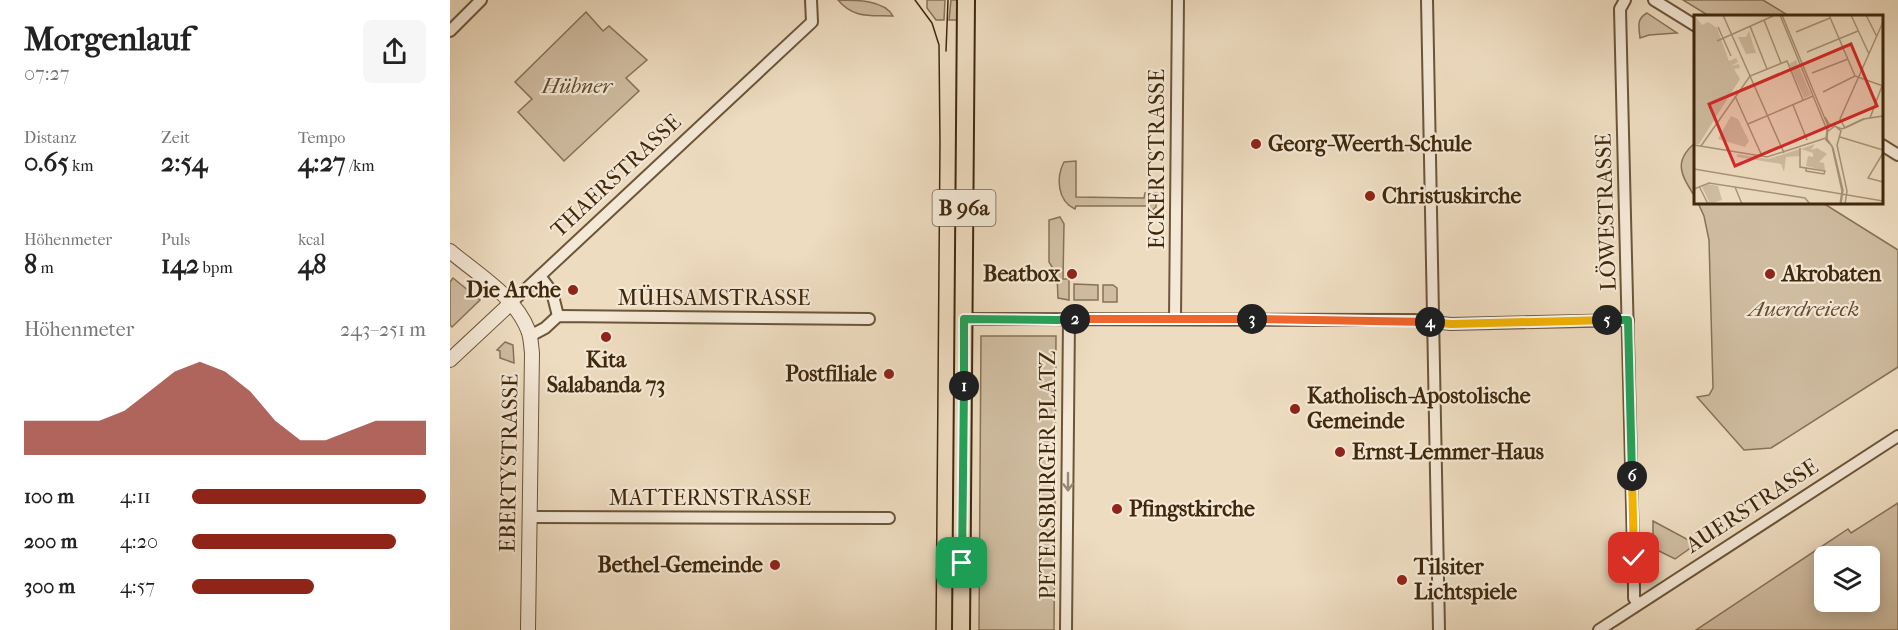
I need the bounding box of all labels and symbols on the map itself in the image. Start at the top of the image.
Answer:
inset map [1694,15,1883,204]
street label: ECKERTSTRASSE [1144,69,1170,249]
park label: Hübner [541,73,614,99]
street label: THAERSTRASSE [546,109,686,243]
place label: Georg-Weerth-Schule [1268,131,1472,157]
street label: LÖWESTRASSE [1589,133,1622,291]
marker: Georg-Weerth-Schule [1249,137,1263,151]
place label: Christuskirche [1382,183,1522,209]
marker: Christuskirche [1363,189,1377,203]
road number: B 96a [932,190,996,226]
place label: Beatbox [983,261,1061,287]
place label: Akrobaten [1780,261,1881,287]
marker: Beatbox [1065,267,1079,281]
marker: Akrobaten [1763,267,1777,281]
place label: Die Arche [466,277,561,303]
marker: Die Arche [566,283,580,297]
street label: MÜHSAMSTRASSE [618,284,810,311]
park label: Auerdreieck [1746,296,1859,322]
pin: 2 [1060,304,1090,334]
pin: 3 [1237,304,1267,334]
pin: 5 [1592,305,1622,335]
pin: 4 [1415,307,1445,337]
marker: Kita Salabanda 73 [599,330,613,344]
place label: Kita Salabanda 73 [547,347,665,398]
street label: PETERSBURGER PLATZ [1035,351,1061,599]
place label: Postfiliale [785,361,877,387]
marker: Postfiliale [882,367,896,381]
pin: 1 [949,371,979,401]
street label: EBERTYSTRASSE [494,373,524,553]
place label: Katholisch-Apostolische Gemeinde [1307,383,1531,434]
marker: Katholisch-Apostolische Gemeinde [1288,402,1302,416]
place label: Ernst-Lemmer-Haus [1352,439,1544,465]
marker: Ernst-Lemmer-Haus [1333,445,1347,459]
street label: AUERSTRASSE [1680,453,1823,559]
pin: 6 [1617,461,1647,491]
one-way arrow [1062,471,1074,491]
street label: MATTERNSTRASSE [609,485,811,511]
place label: Pfingstkirche [1129,496,1255,522]
marker: Pfingstkirche [1110,502,1124,516]
pin [1608,532,1659,583]
pin [936,537,987,588]
place label: Bethel-Gemeinde [598,552,763,578]
place label: Tilsiter Lichtspiele [1413,554,1517,605]
marker: Bethel-Gemeinde [768,558,782,572]
marker: Tilsiter Lichtspiele [1395,573,1409,587]

